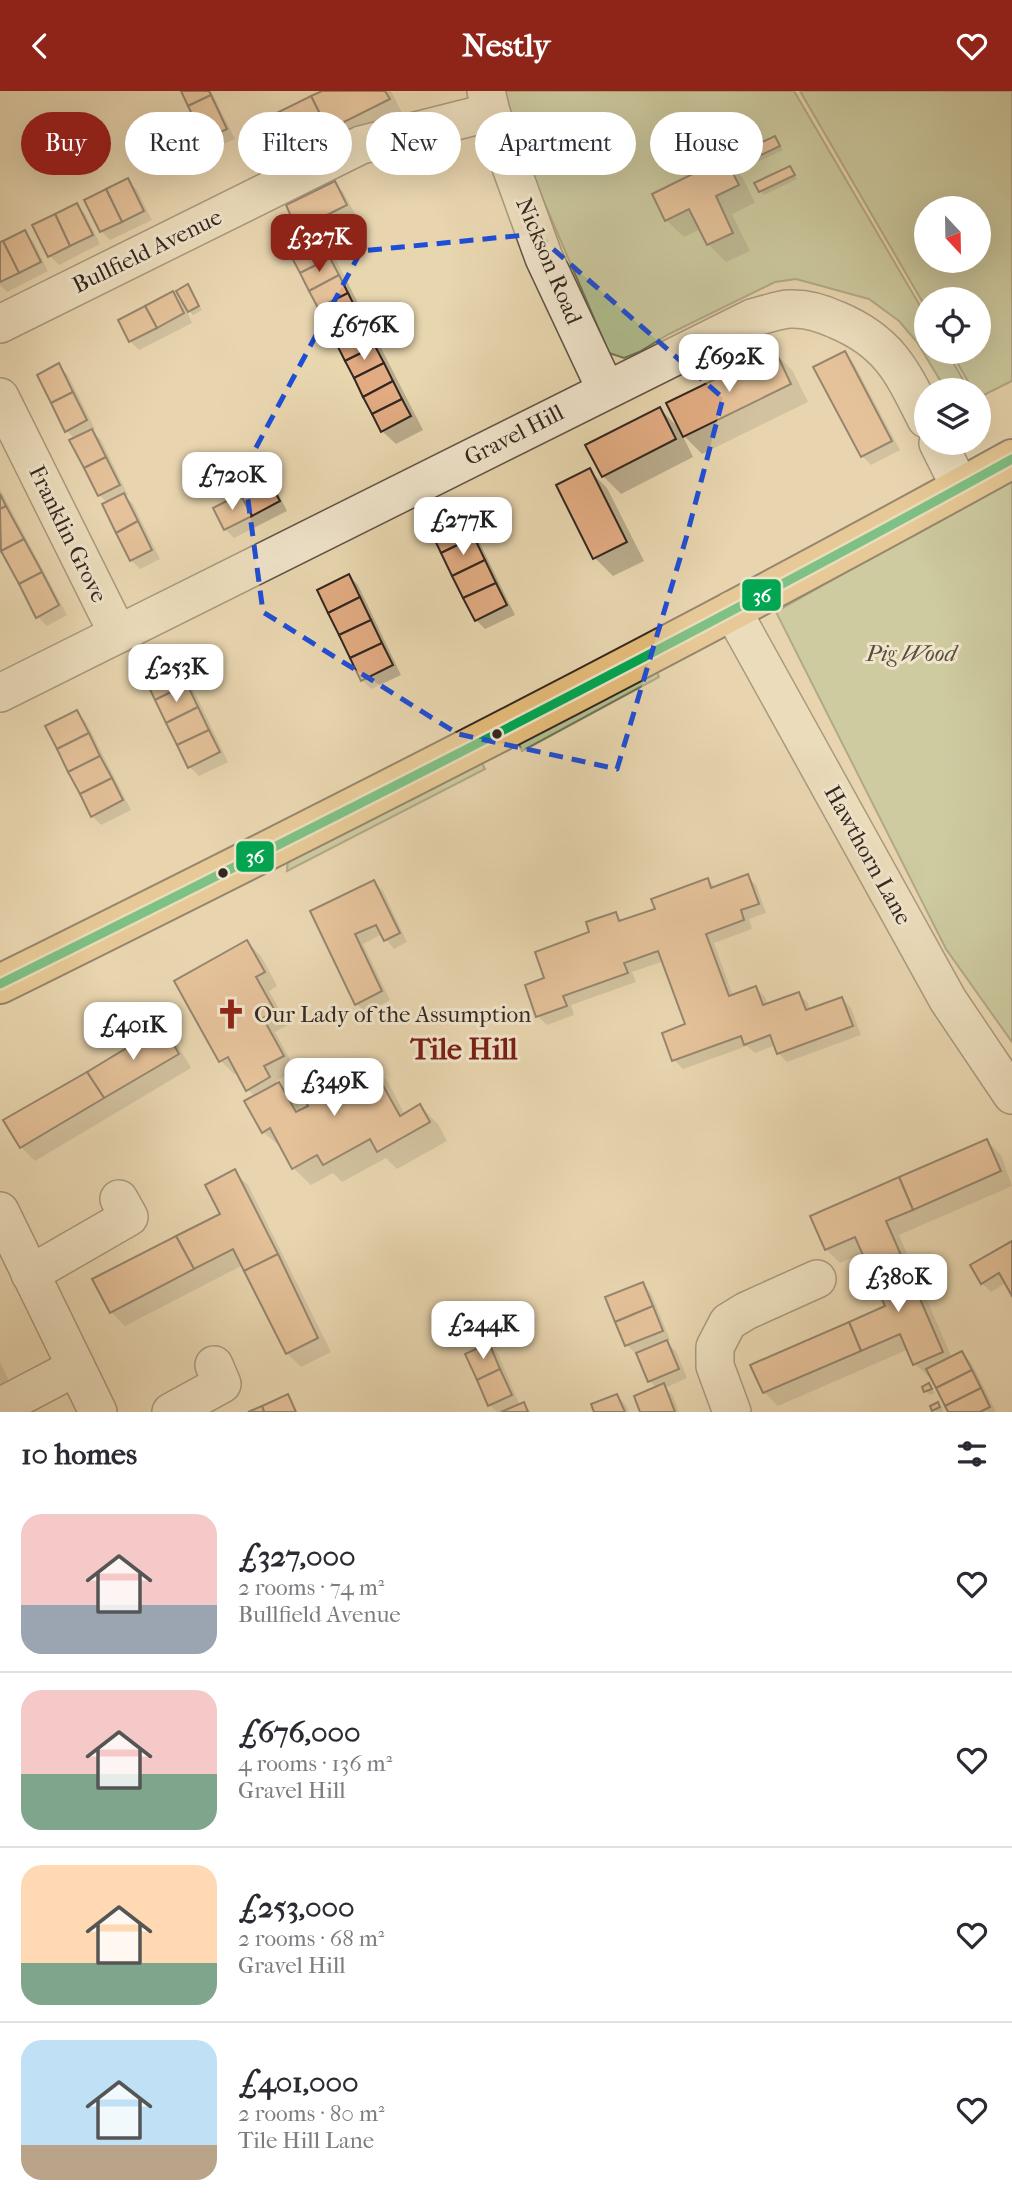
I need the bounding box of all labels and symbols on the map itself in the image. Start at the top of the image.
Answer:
street label: Nickson Road [510,194,588,329]
north arrow [914,196,990,273]
street label: Bullfield Avenue [68,203,226,299]
pin: £327K [270,215,368,274]
pin: £676K [315,303,413,362]
pin: £692K [680,335,778,394]
street label: Gravel Hill [460,398,569,471]
pin: £720K [183,453,281,512]
street label: Franklin Grove [23,461,113,607]
pin: £277K [414,497,512,557]
line badge: 36 [741,578,782,612]
text: 36 [753,585,772,607]
park label: Pig Wood [865,640,959,667]
pin: £253K [127,645,225,704]
unlabelled marker [490,727,504,741]
street label: Hawthorn Lane [819,781,917,929]
line badge: 36 [235,840,275,873]
text: 36 [246,846,265,868]
unlabelled marker [216,866,230,880]
church icon: Our Lady of the Assumption [214,997,248,1031]
place label: Our Lady of the Assumption [254,1001,532,1028]
pin: £401K [84,1003,182,1062]
district label: Tile Hill [409,1032,518,1067]
pin: £349K [285,1059,383,1118]
pin: £380K [849,1255,947,1314]
pin: £244K [434,1301,532,1361]

